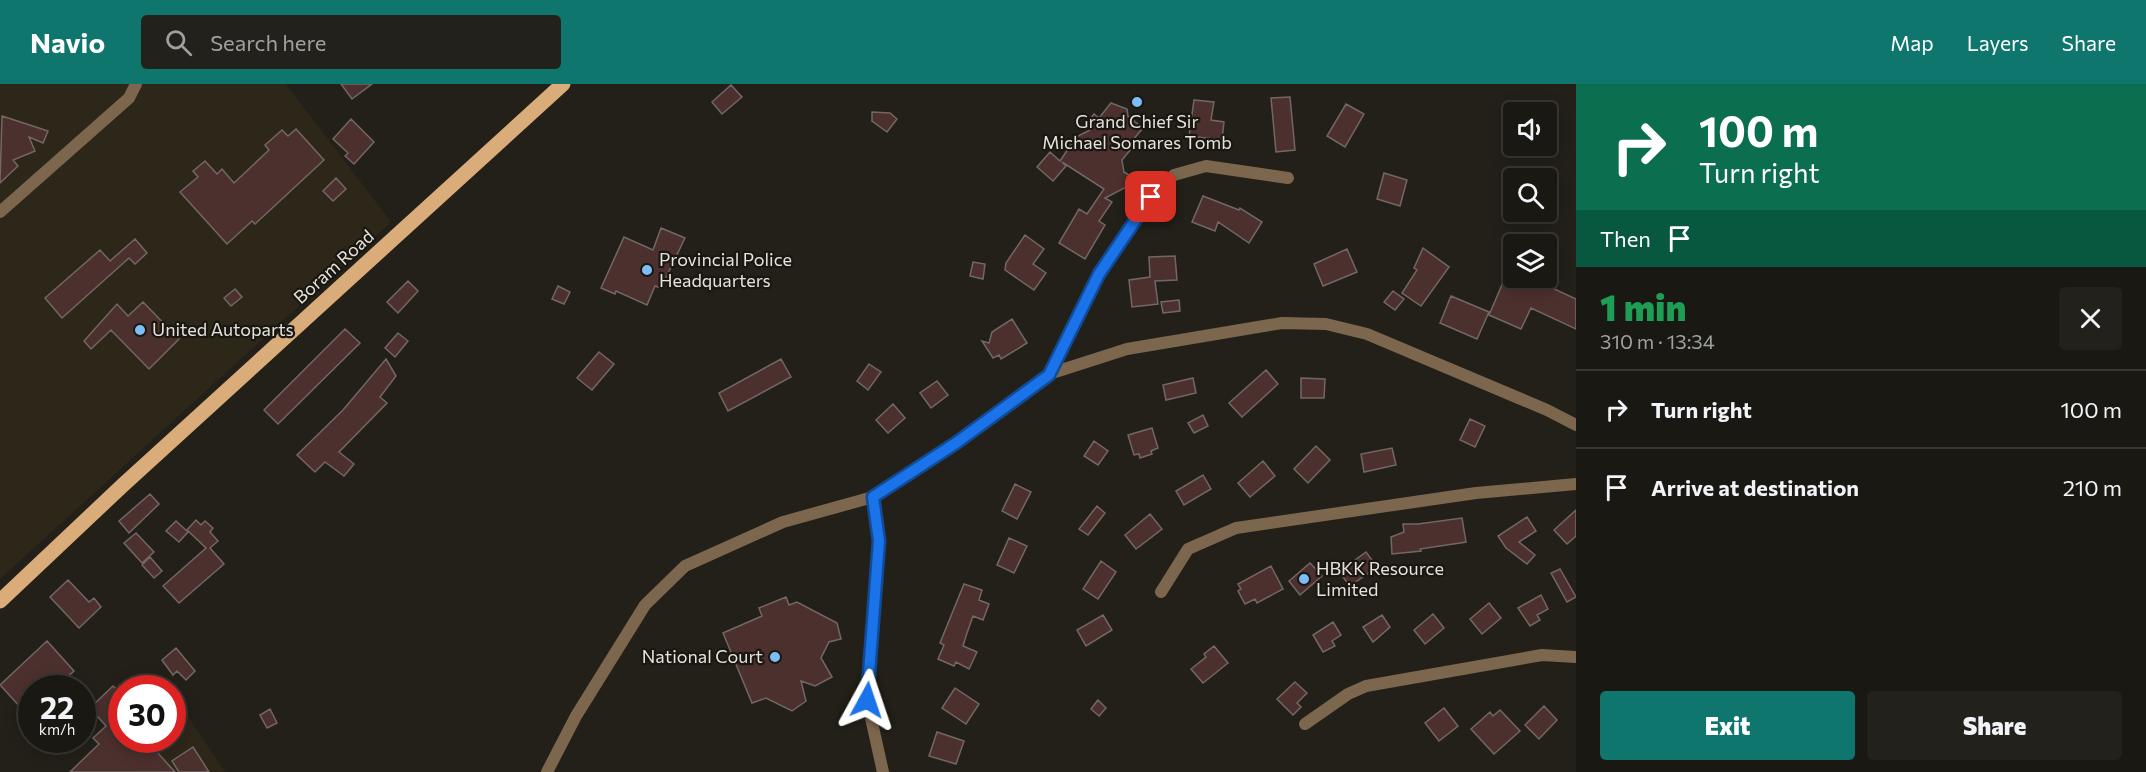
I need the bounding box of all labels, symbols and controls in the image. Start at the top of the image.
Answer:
search box [141,15,561,69]
text: Navio [30,25,105,59]
icon: search [162,26,195,59]
text: Search here [210,29,326,56]
text: Map [1890,30,1934,55]
text: Layers [1967,30,2029,55]
text: Share [2062,30,2116,55]
marker: Grand Chief Sir Michael Somares Tomb [1130,95,1144,109]
map controls [1503,102,1557,288]
button: sound [1503,102,1557,156]
text: 100 m [1699,104,1819,156]
icon: right [1600,108,1678,186]
place label: Grand Chief Sir Michael Somares Tomb [1042,110,1232,153]
text: Turn right [1699,156,1819,189]
button: search [1503,168,1557,222]
pin [1125,171,1176,222]
icon: arrive [1134,180,1167,213]
icon: arrive [1663,222,1696,255]
street label: Boram Road [289,225,378,308]
text: Then [1600,225,1651,252]
button: layers [1503,234,1557,288]
place label: Provincial Police Headquarters [659,248,792,291]
marker: Provincial Police Headquarters [640,263,654,277]
text: 1 min [1600,284,1686,328]
button: close [2059,287,2122,350]
place label: United Autoparts [152,318,294,340]
marker: United Autoparts [133,323,147,337]
text: 310 m · 13:34 [1600,329,1715,353]
icon: right [1600,393,1633,426]
text: Turn right [1651,396,1752,423]
text: 100 m [2060,396,2122,423]
icon: arrive [1600,471,1633,504]
text: Arrive at destination [1651,474,1859,501]
text: 210 m [2063,474,2122,501]
place label: HBKK Resource Limited [1316,557,1444,600]
marker: HBKK Resource Limited [1297,572,1311,586]
place label: National Court [642,645,763,667]
marker: National Court [768,650,782,664]
position arrow [835,668,899,732]
speed limit sign: 30 [108,675,186,753]
text: 22 [40,688,74,725]
button: Exit [1600,691,1855,760]
button: Share [1867,691,2122,760]
text: km/h [39,720,75,738]

